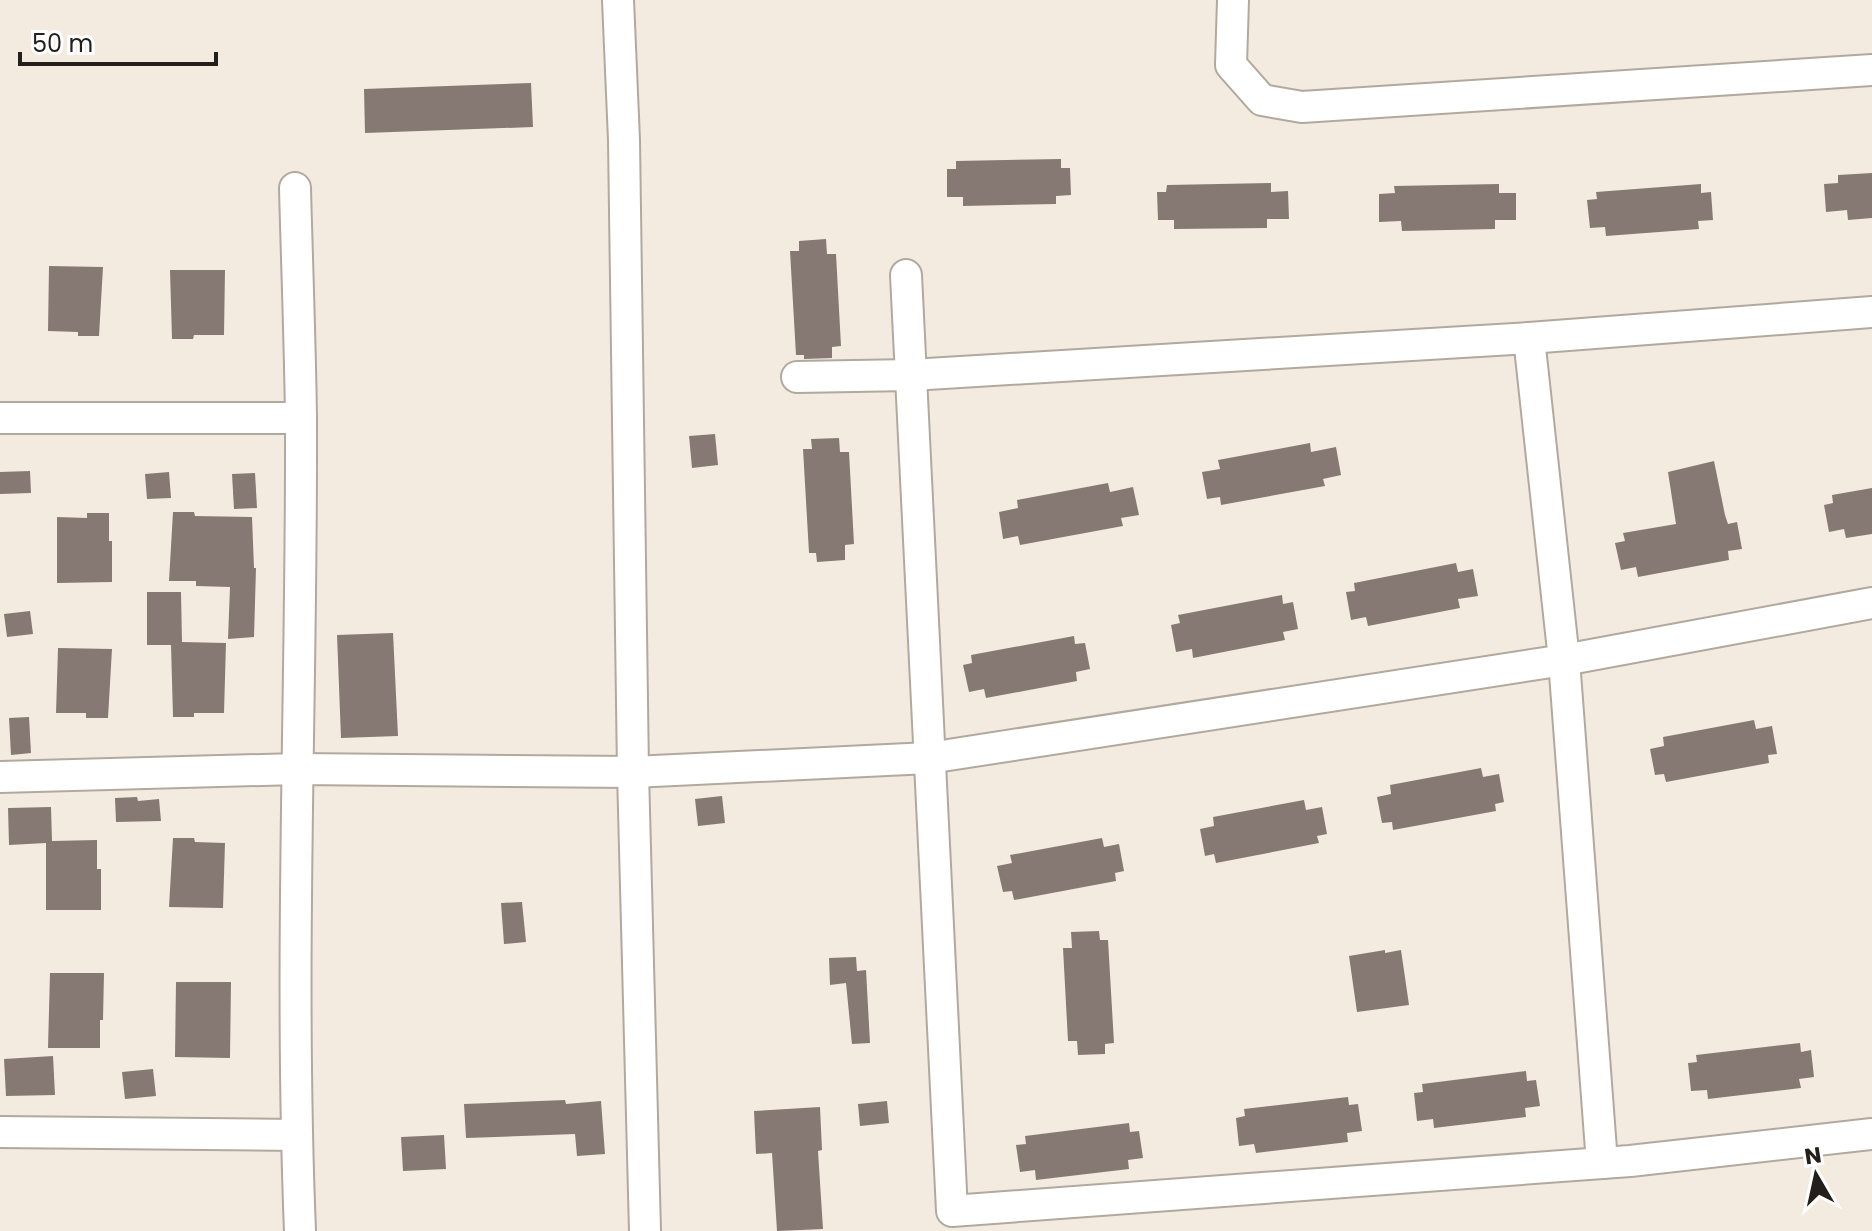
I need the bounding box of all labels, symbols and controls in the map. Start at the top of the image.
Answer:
scale bar [20,16,216,66]
text: 50 m [32,27,93,60]
north arrow [1776,1135,1856,1215]
text: N [1802,1139,1824,1172]

